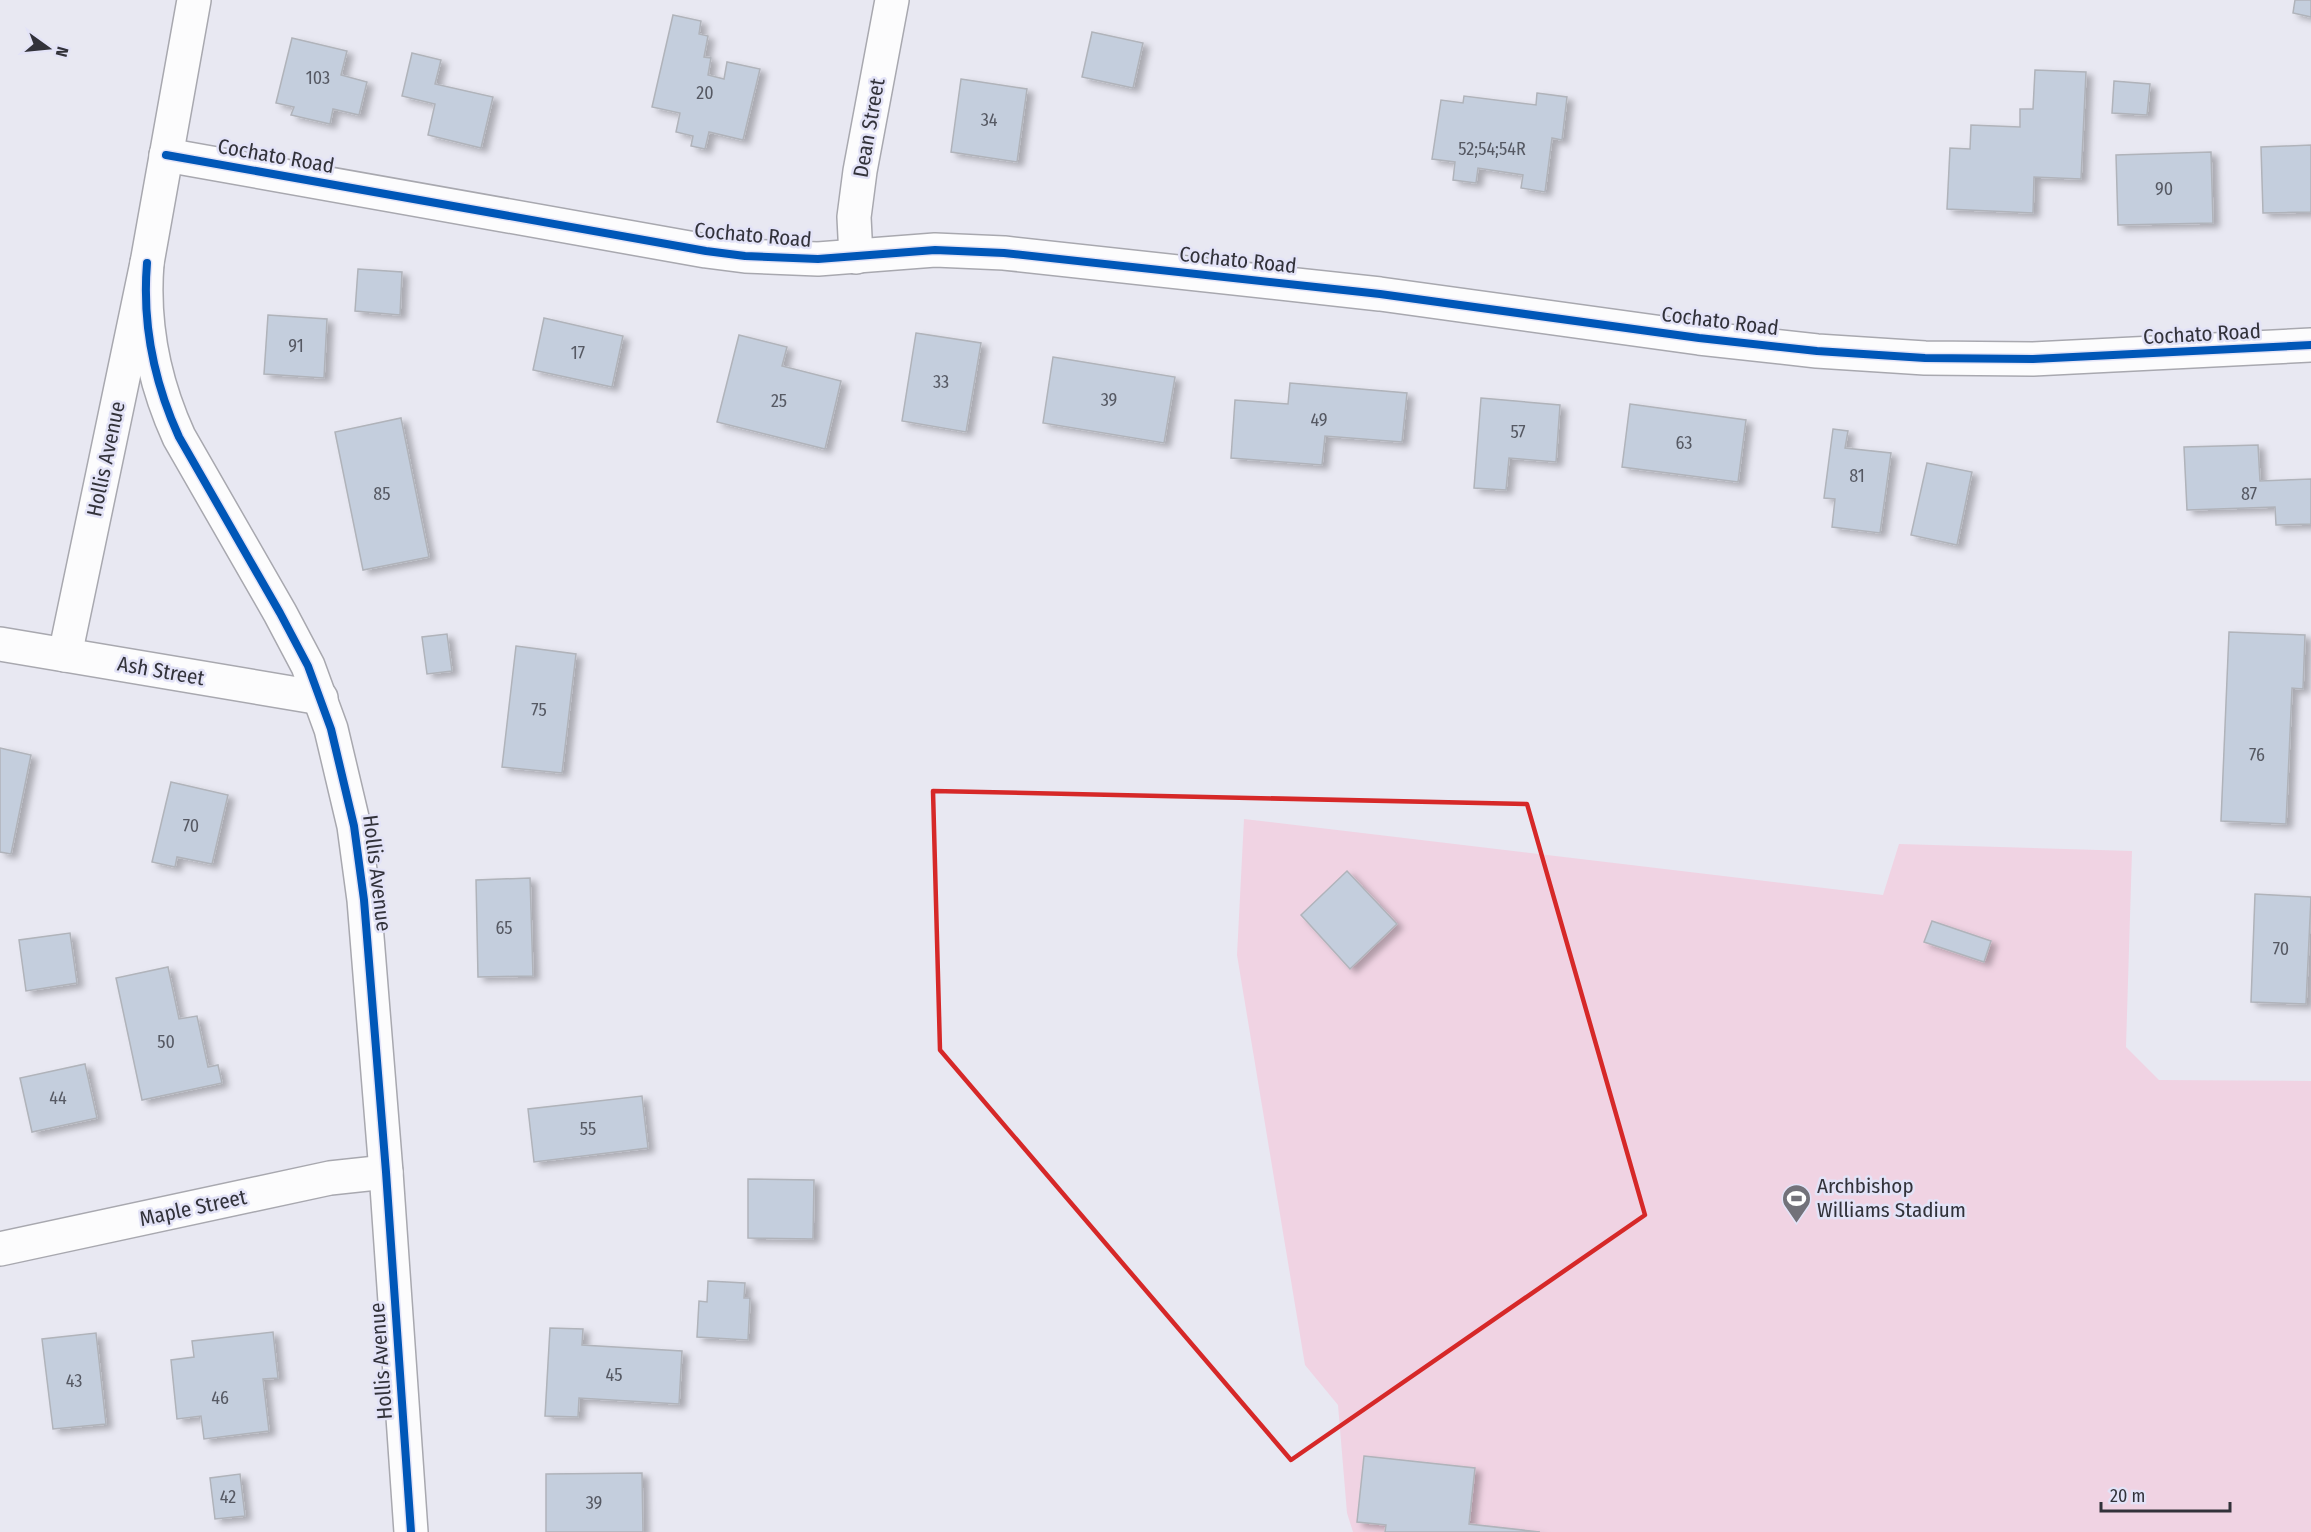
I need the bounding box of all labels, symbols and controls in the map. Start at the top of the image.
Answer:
north arrow [18,18,78,78]
text: N [52,45,72,59]
house number: 103 [306,67,330,89]
street label: Dean Street [847,76,891,180]
house number: 20 [696,82,714,104]
house number: 34 [981,109,998,131]
street label: Cochato Road [216,133,336,179]
house number: 52;54;54R [1458,138,1526,160]
house number: 90 [2155,178,2173,200]
street label: Cochato Road [693,217,813,253]
street label: Cochato Road [1178,241,1298,279]
street label: Cochato Road [1660,301,1780,341]
street label: Cochato Road [2143,318,2261,350]
house number: 91 [288,335,304,357]
house number: 17 [571,342,585,364]
house number: 33 [933,371,949,393]
house number: 39 [1101,389,1117,411]
house number: 25 [771,390,787,412]
street label: Hollis Avenue [81,399,131,519]
house number: 49 [1310,409,1328,431]
house number: 57 [1510,421,1526,443]
house number: 63 [1676,432,1692,454]
house number: 81 [1849,465,1865,487]
house number: 85 [373,483,391,505]
house number: 87 [2241,483,2257,505]
street label: Ash Street [116,651,207,691]
house number: 75 [531,699,547,721]
house number: 76 [2249,744,2265,766]
street label: Hollis Avenue [357,813,397,933]
house number: 70 [183,815,199,837]
house number: 65 [495,917,513,939]
house number: 70 [2273,938,2289,960]
house number: 50 [157,1031,175,1053]
house number: 44 [49,1087,67,1109]
house number: 55 [580,1118,596,1140]
place label: Archbishop Williams Stadium [1817,1173,1966,1223]
sports icon: Archbishop Williams Stadium [1780,1182,1812,1224]
street label: Maple Street [137,1184,249,1232]
street label: Hollis Avenue [364,1302,398,1420]
house number: 45 [606,1364,622,1386]
house number: 43 [66,1370,82,1392]
house number: 46 [211,1387,229,1409]
scale bar [2101,1475,2230,1513]
text: 20 m [2110,1485,2145,1507]
house number: 42 [220,1486,236,1508]
house number: 39 [586,1492,602,1514]

